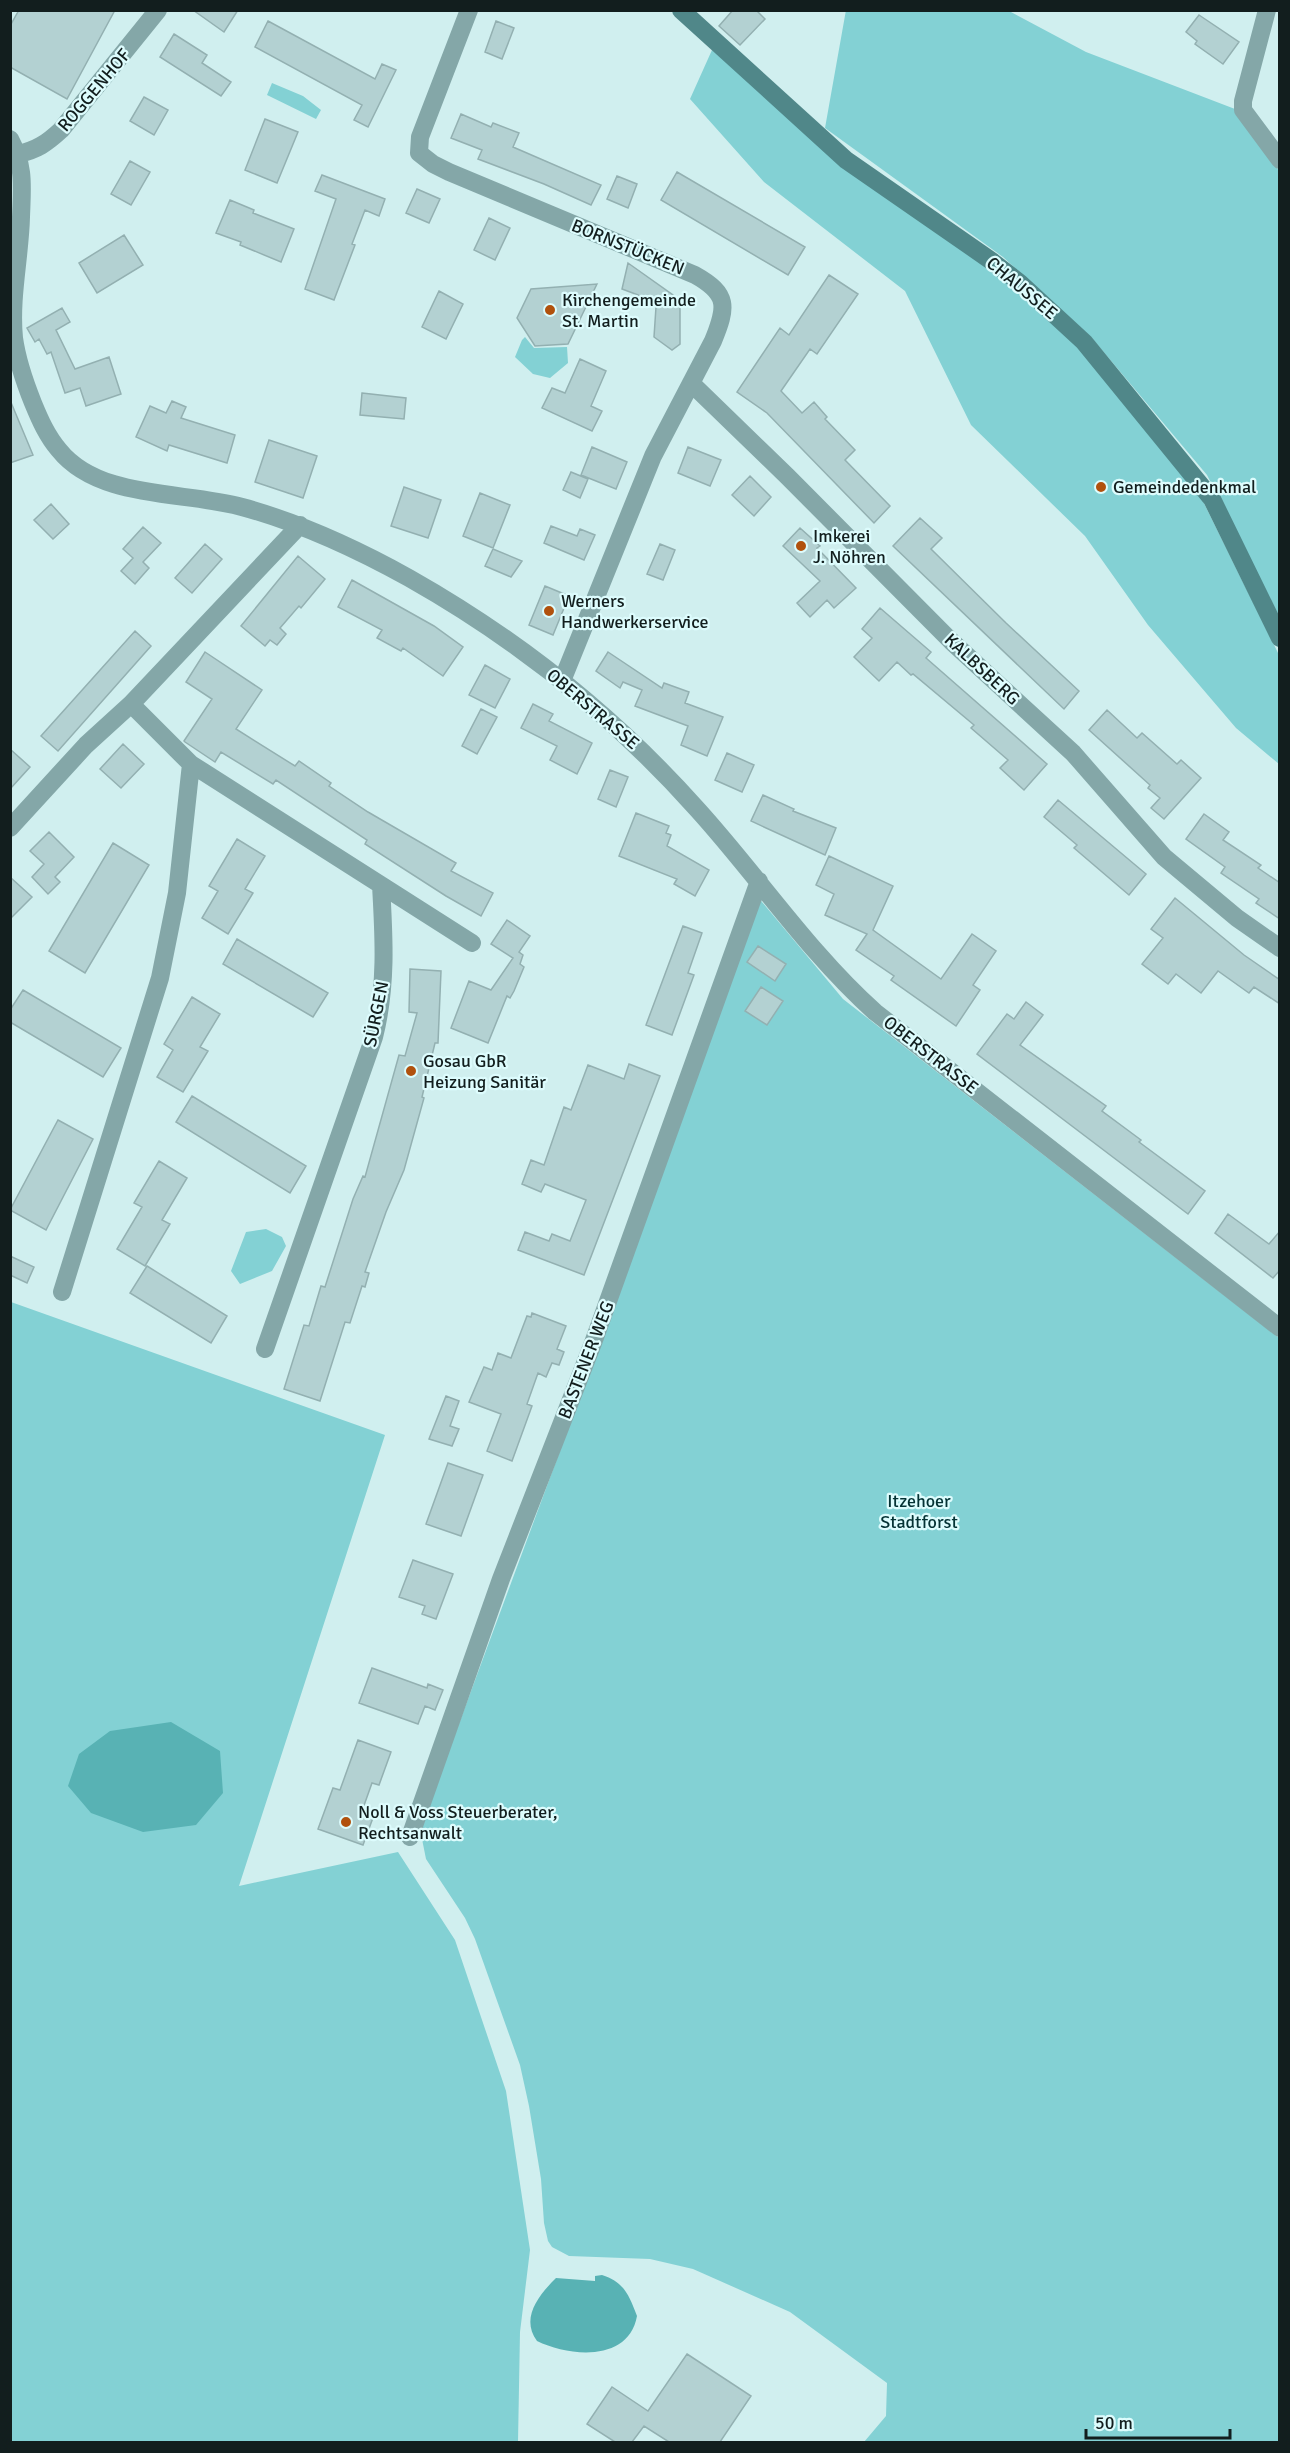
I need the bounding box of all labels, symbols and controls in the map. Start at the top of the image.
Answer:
street label: ROGGENHOF [53,44,135,136]
street label: BORNSTÜCKEN [568,214,688,280]
street label: CHAUSSEE [982,252,1062,324]
place label: Kirchengemeinde St. Martin [562,289,696,332]
marker: Kirchengemeinde St. Martin [543,303,557,317]
place label: Gemeindedenkmal [1113,476,1256,498]
marker: Gemeindedenkmal [1094,480,1108,494]
place label: Imkerei J. Nöhren [813,525,886,568]
marker: Imkerei J. Nöhren [794,539,808,553]
place label: Werners Handwerkerservice [561,590,709,633]
marker: Werners Handwerkerservice [542,604,556,618]
street label: KALBSBERG [940,629,1024,709]
street label: OBERSTRASSE [542,664,644,754]
street label: SÜRGEN [359,979,393,1049]
street label: OBERSTRASSE [879,1011,983,1099]
place label: Gosau GbR Heizung Sanitär [423,1050,546,1093]
marker: Gosau GbR Heizung Sanitär [404,1064,418,1078]
street label: BASTENER WEG [553,1298,619,1422]
park label: Itzehoer Stadtforst [880,1490,958,1533]
place label: Noll & Voss Steuerberater, Rechtsanwalt [358,1801,558,1844]
marker: Noll & Voss Steuerberater, Rechtsanwalt [339,1815,353,1829]
scale bar [1086,2402,1230,2440]
text: 50 m [1095,2412,1133,2434]

